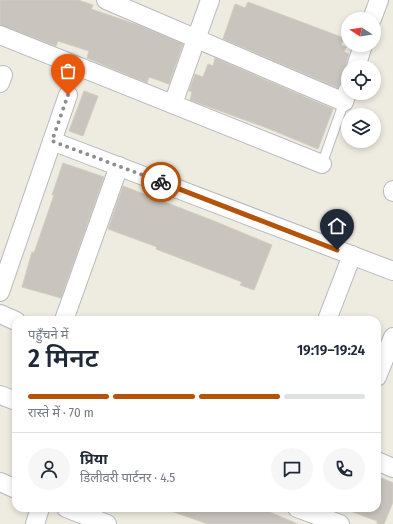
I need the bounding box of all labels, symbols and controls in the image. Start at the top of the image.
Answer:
north arrow [341,12,381,52]
map controls [341,12,381,148]
pin [51,54,85,95]
icon: bag [57,60,79,82]
button: locate [341,60,381,100]
button: layers [341,108,381,148]
courier [141,162,181,202]
icon: bike [150,171,172,193]
pin [320,209,354,250]
icon: home [326,215,348,237]
text: पहुँचने में [28,327,69,342]
text: 19:19–19:24 [297,341,365,359]
text: 2 मिनट [28,343,98,374]
text: रास्ते में · 70 m [28,405,94,420]
button: person [28,448,70,490]
button: chat [271,448,313,490]
button: phone [323,448,365,490]
text: प्रिया [80,450,108,468]
text: डिलीवरी पार्टनर · 4.5 [80,470,175,485]

